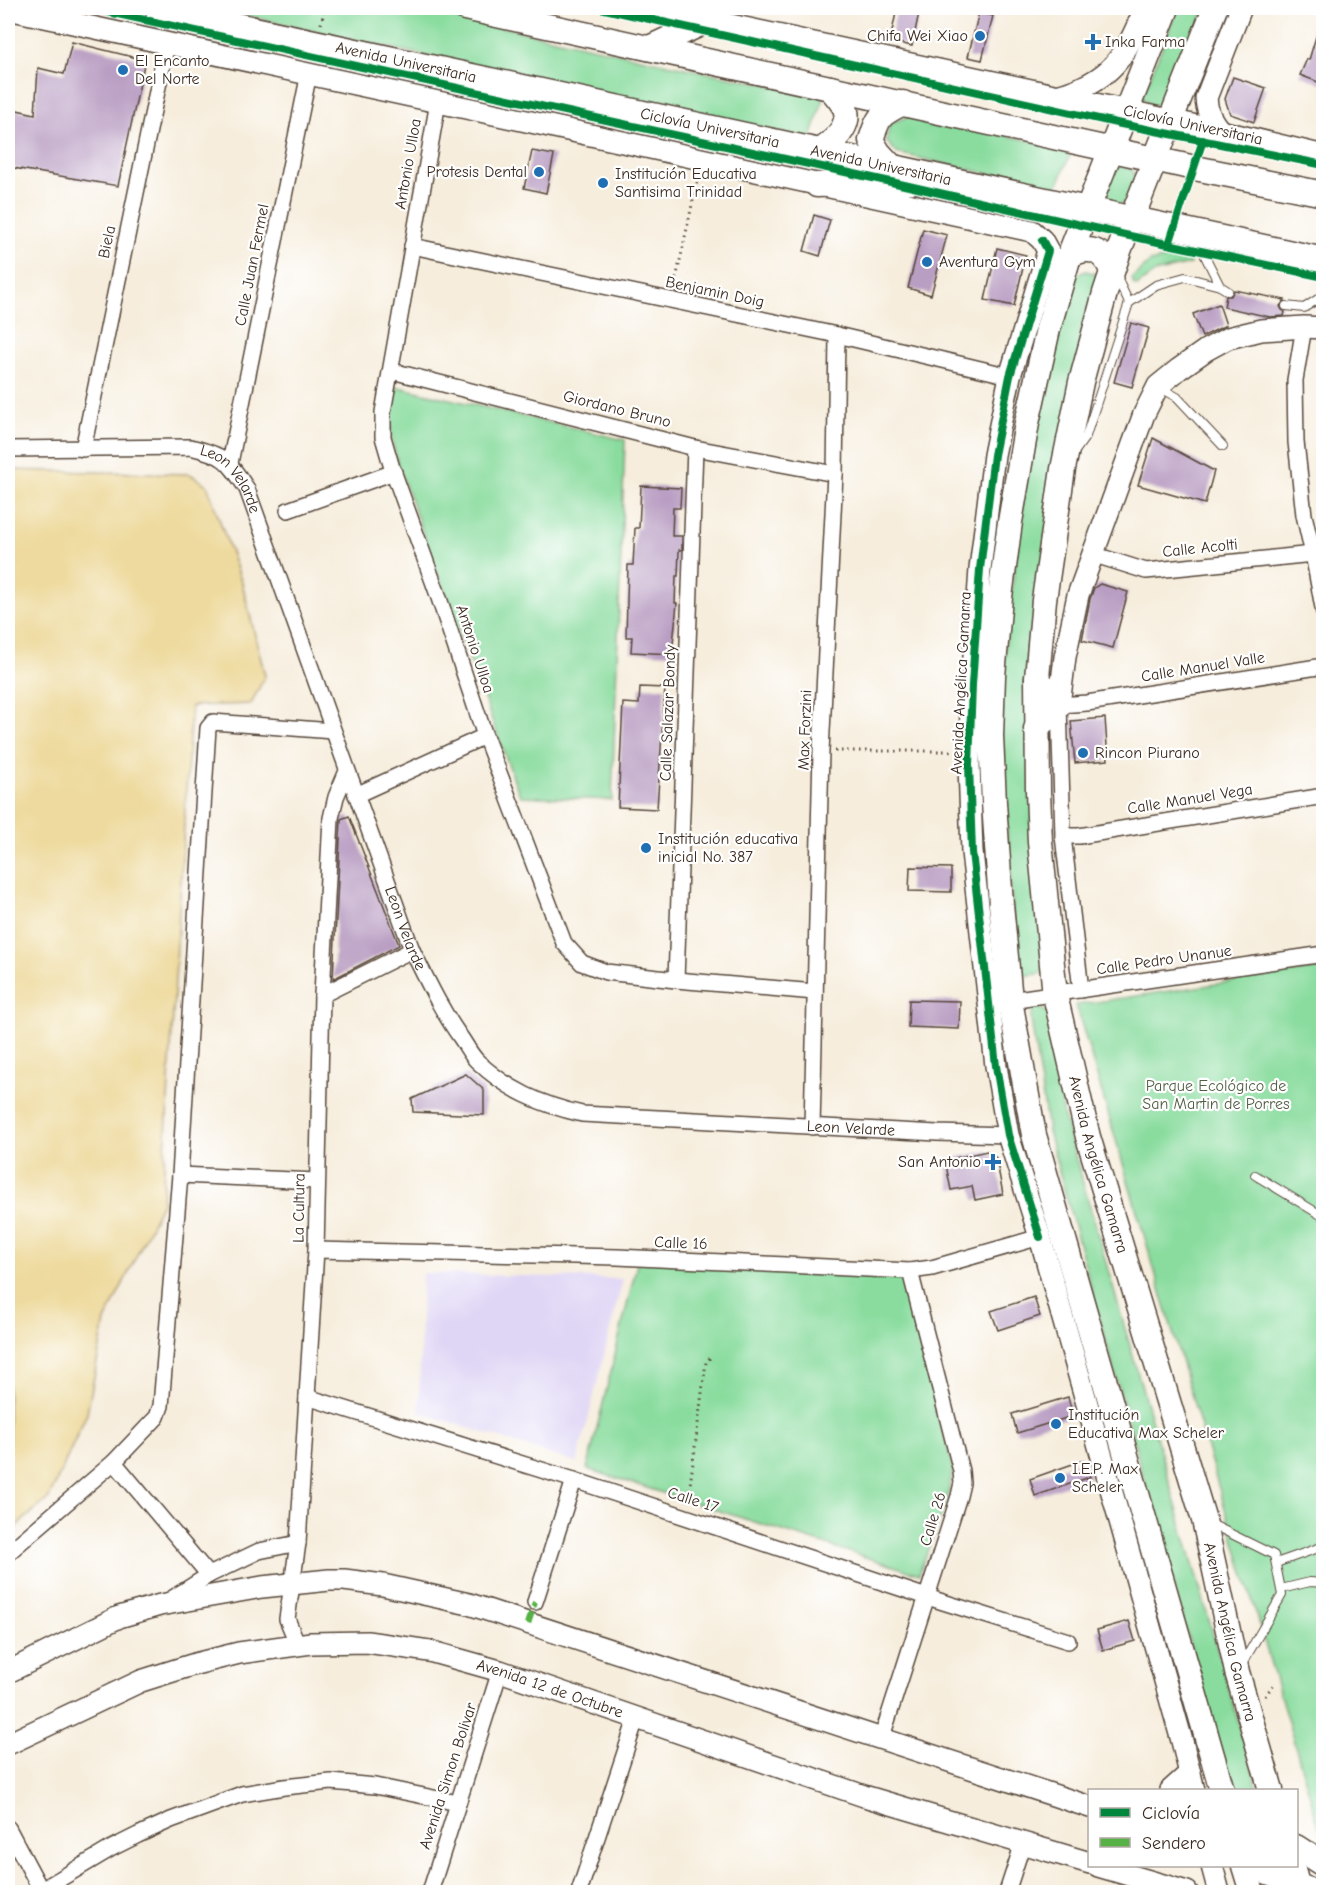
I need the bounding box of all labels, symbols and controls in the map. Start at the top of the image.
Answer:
place label: Chifa Wei Xiao [867,27,968,45]
marker: Chifa Wei Xiao [973,29,987,43]
place label: Inka Farma [1105,33,1186,51]
marker: Inka Farma [1086,35,1100,49]
street label: Avenida Universitaria [334,38,478,86]
place label: El Encanto Del Norte [135,52,209,88]
marker: El Encanto Del Norte [116,63,130,77]
street label: Ciclovía Universitaria [1122,101,1264,149]
street label: Ciclovía Universitaria [639,104,781,152]
street label: Antonio Ulloa [391,117,425,211]
street label: Avenida Universitaria [809,141,953,189]
place label: Protesis Dental [426,163,527,181]
marker: Protesis Dental [532,165,546,179]
place label: Institución Educativa Santisima Trinidad [615,165,757,201]
marker: Institución Educativa Santisima Trinidad [596,176,610,190]
street label: Calle Juan Fermel [231,203,273,327]
street label: Biela [95,224,119,260]
place label: Aventura Gym [939,253,1036,271]
marker: Aventura Gym [920,255,934,269]
street label: Benjamin Doig [664,273,766,311]
street label: Giordano Bruno [561,387,673,431]
street label: Leon Velarde [198,441,264,516]
street label: Calle Acolti [1161,535,1239,561]
street label: Avenida Angélica Gamarra [947,591,975,775]
street label: Antonio Ulloa [452,603,498,695]
street label: Calle Salazar Bondy [657,644,679,782]
street label: Calle Manuel Valle [1140,648,1266,686]
street label: Max Forzini [795,689,815,771]
place label: Rincon Piurano [1095,744,1200,762]
marker: Rincon Piurano [1076,746,1090,760]
street label: Calle Manuel Vega [1126,780,1254,818]
place label: Institución educativa inicial No. 387 [658,830,798,866]
marker: Institución educativa inicial No. 387 [639,841,653,855]
street label: Leon Velarde [381,884,430,973]
street label: Calle Pedro Unanue [1095,942,1233,978]
street label: Avenida Angélica Gamarra [1065,1074,1132,1255]
park label: Parque Ecológico de San Martin de Porres [1142,1077,1290,1113]
street label: Leon Velarde [806,1117,896,1140]
place label: San Antonio [898,1153,981,1171]
marker: San Antonio [986,1155,1000,1169]
street label: La Cultura [289,1173,309,1243]
street label: Calle 16 [654,1233,708,1253]
place label: Institución Educativa Max Scheler [1068,1406,1225,1442]
marker: Institución Educativa Max Scheler [1049,1417,1063,1431]
place label: I.E.P. Max Scheler [1072,1460,1138,1496]
marker: I.E.P. Max Scheler [1053,1471,1067,1485]
street label: Calle 17 [665,1483,721,1517]
street label: Calle 26 [916,1490,950,1548]
street label: Avenida Angélica Gamarra [1200,1541,1260,1724]
street label: Avenida 12 de Octubre [474,1656,626,1722]
street label: Avenida Simon Bolivar [416,1700,480,1852]
legend [1088,1789,1298,1867]
text: Ciclovía [1142,1803,1200,1824]
text: Sendero [1142,1833,1206,1854]

